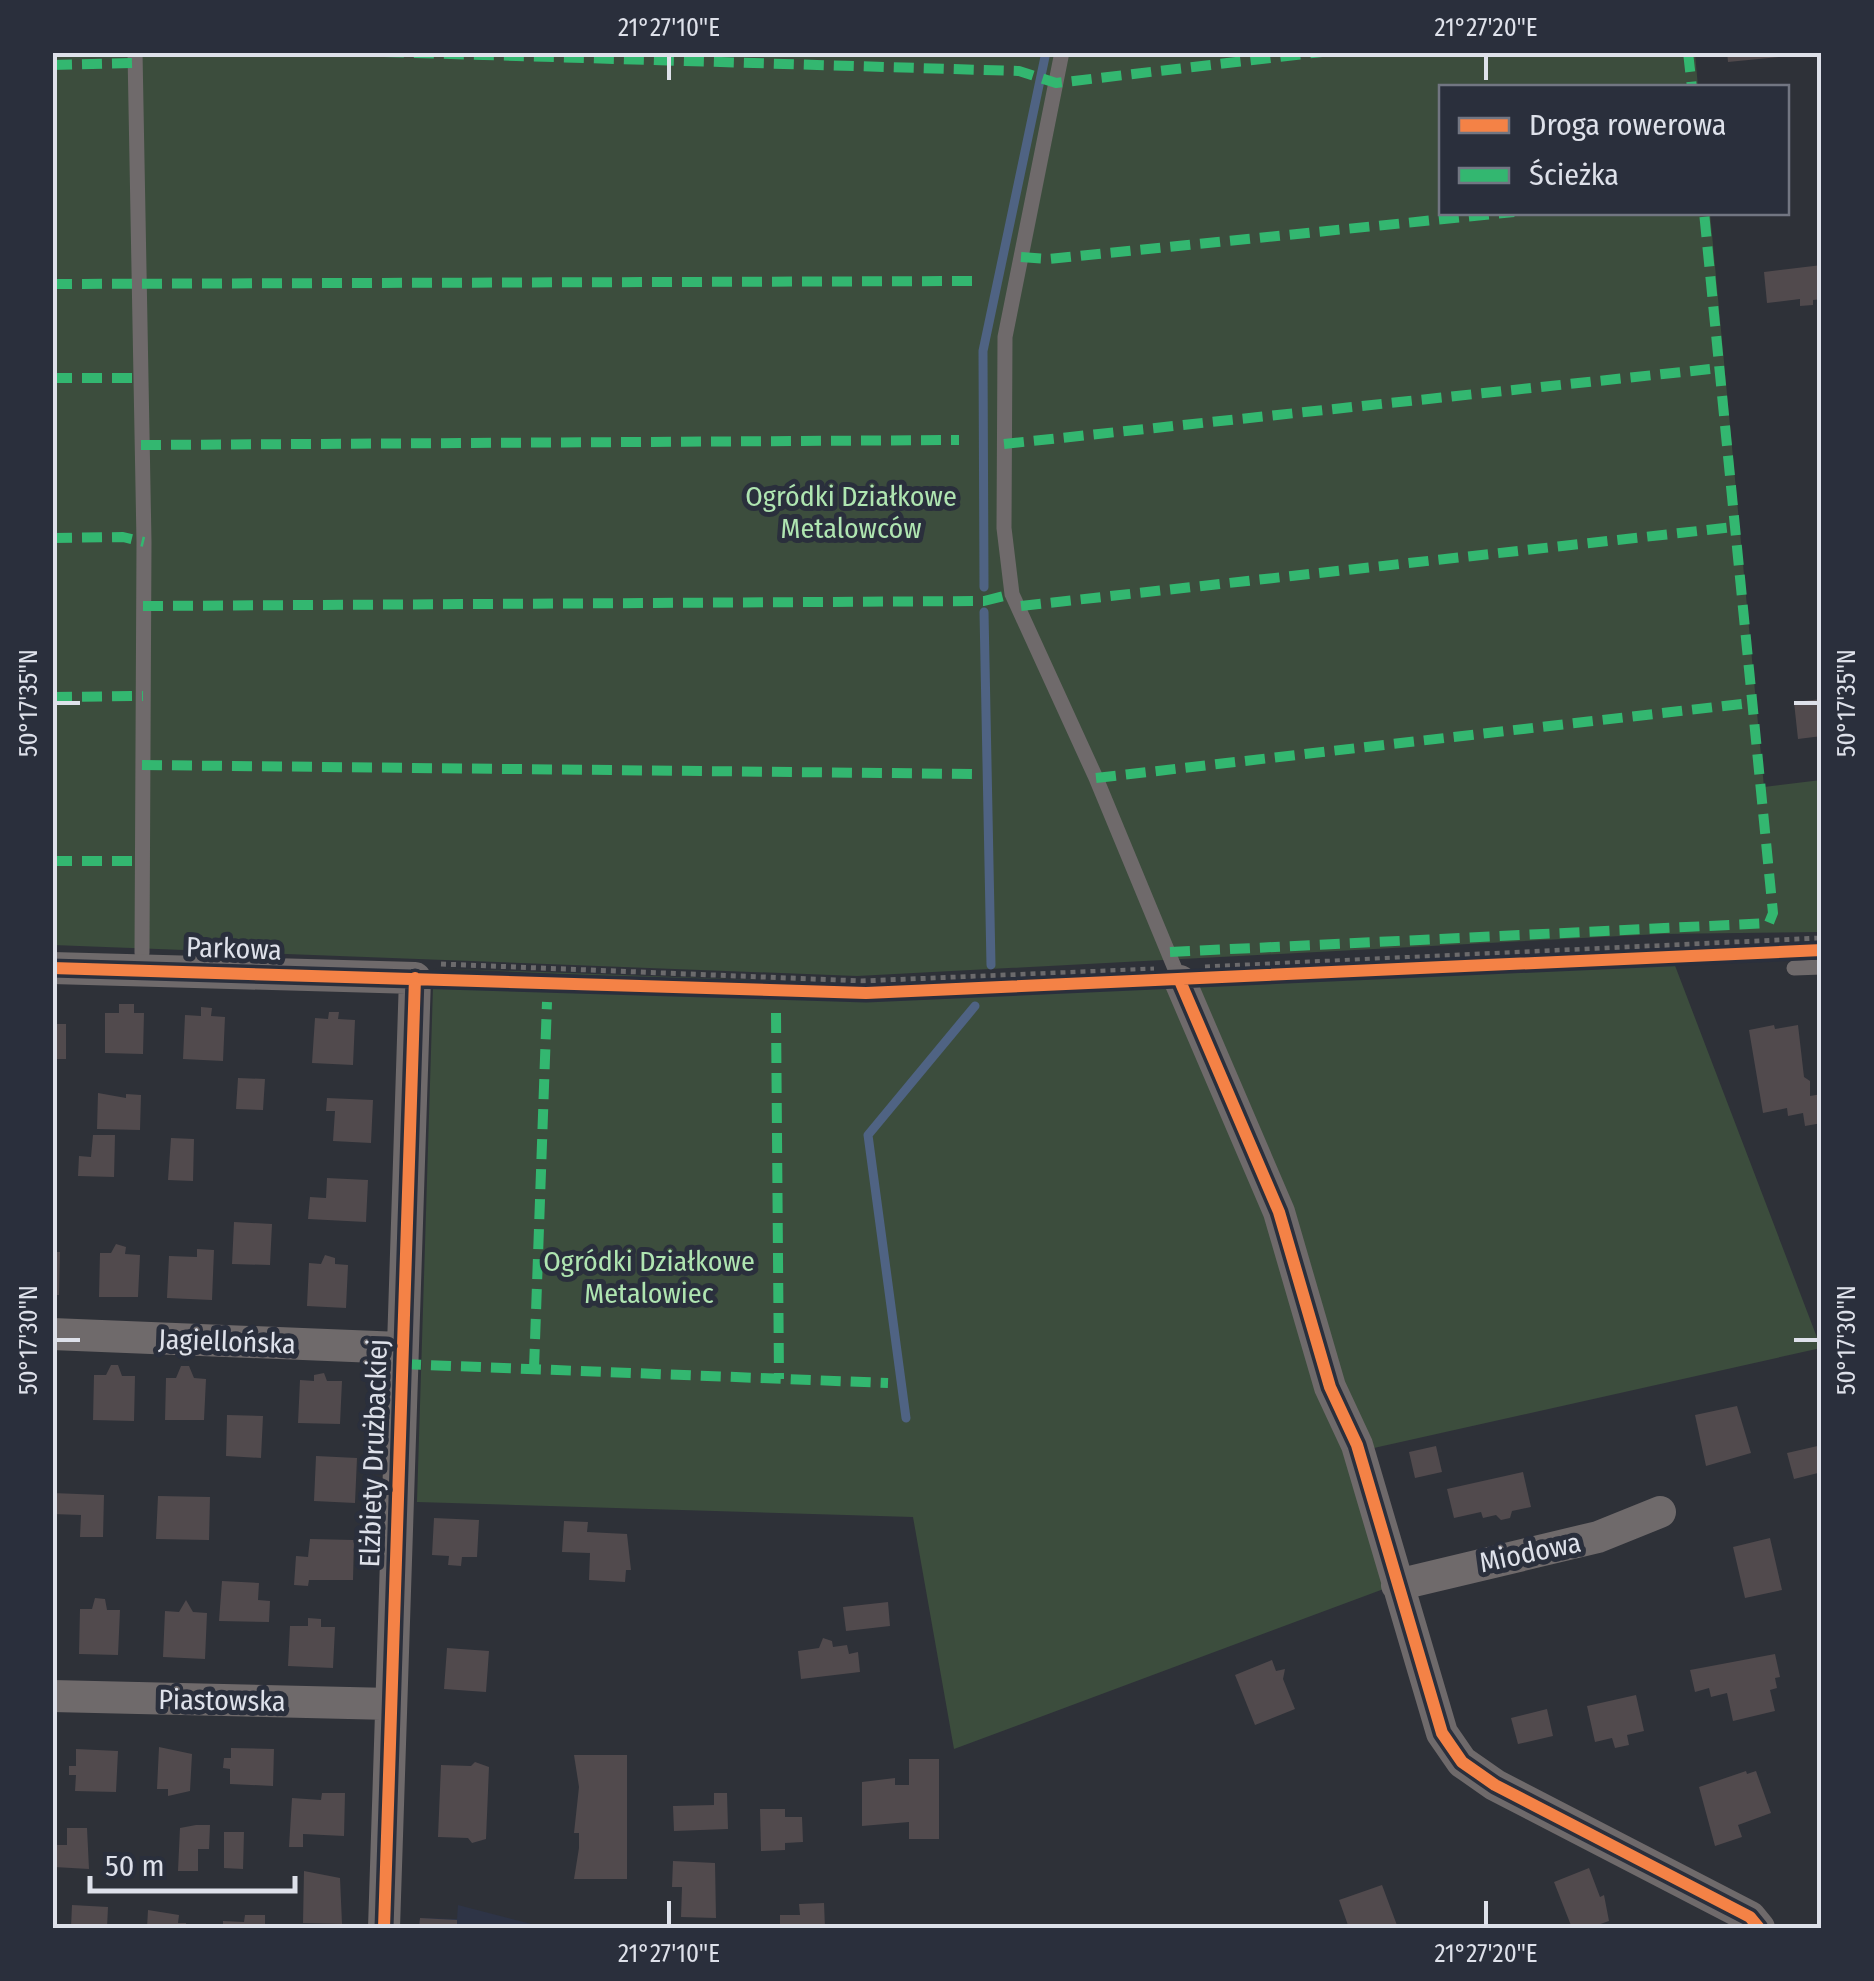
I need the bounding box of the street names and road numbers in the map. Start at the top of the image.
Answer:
street label: Parkowa [185,930,282,967]
street label: Jagiellońska [158,1323,296,1360]
street label: Elżbiety Drużbackiej [353,1338,394,1568]
street label: Miodowa [1476,1526,1584,1579]
street label: Piastowska [158,1683,286,1718]

